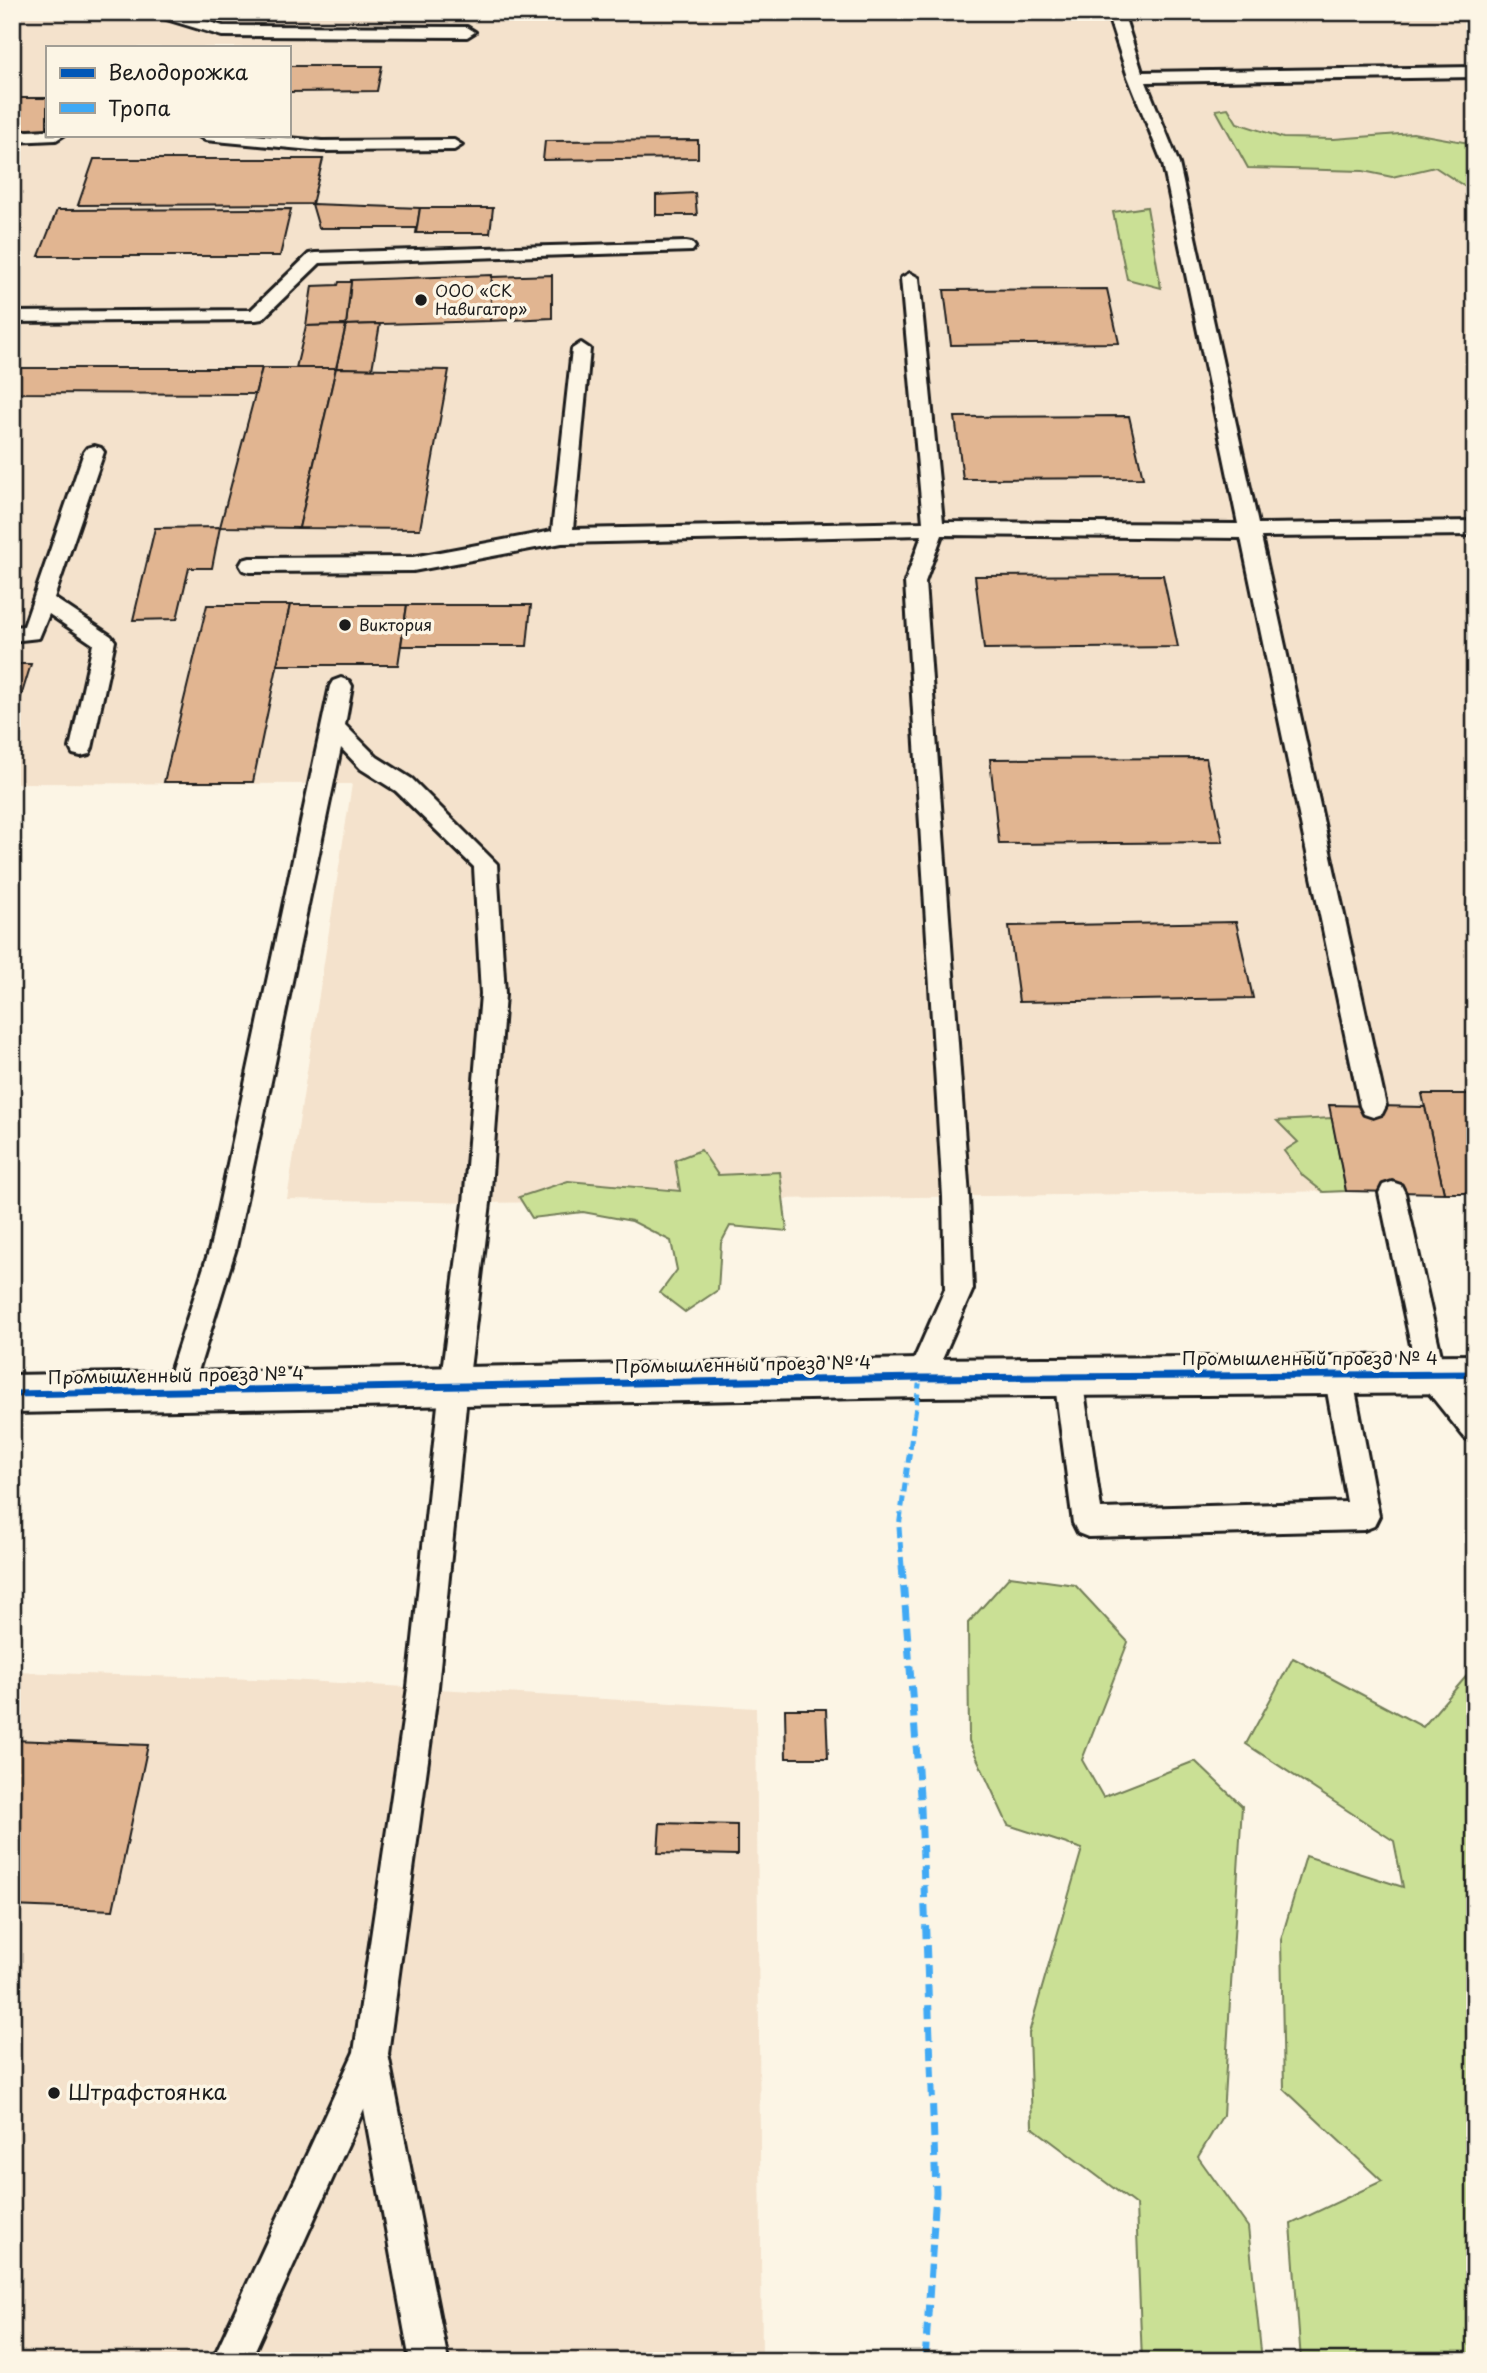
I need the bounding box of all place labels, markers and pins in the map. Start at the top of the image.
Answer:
place label: ООО «СК Навигатор» [435,278,527,320]
marker: ООО «СК Навигатор» [413,292,429,308]
place label: Виктория [359,612,432,636]
marker: Виктория [337,617,353,633]
place label: Штрафстоянка [68,2075,227,2107]
marker: Штрафстоянка [46,2085,62,2101]

